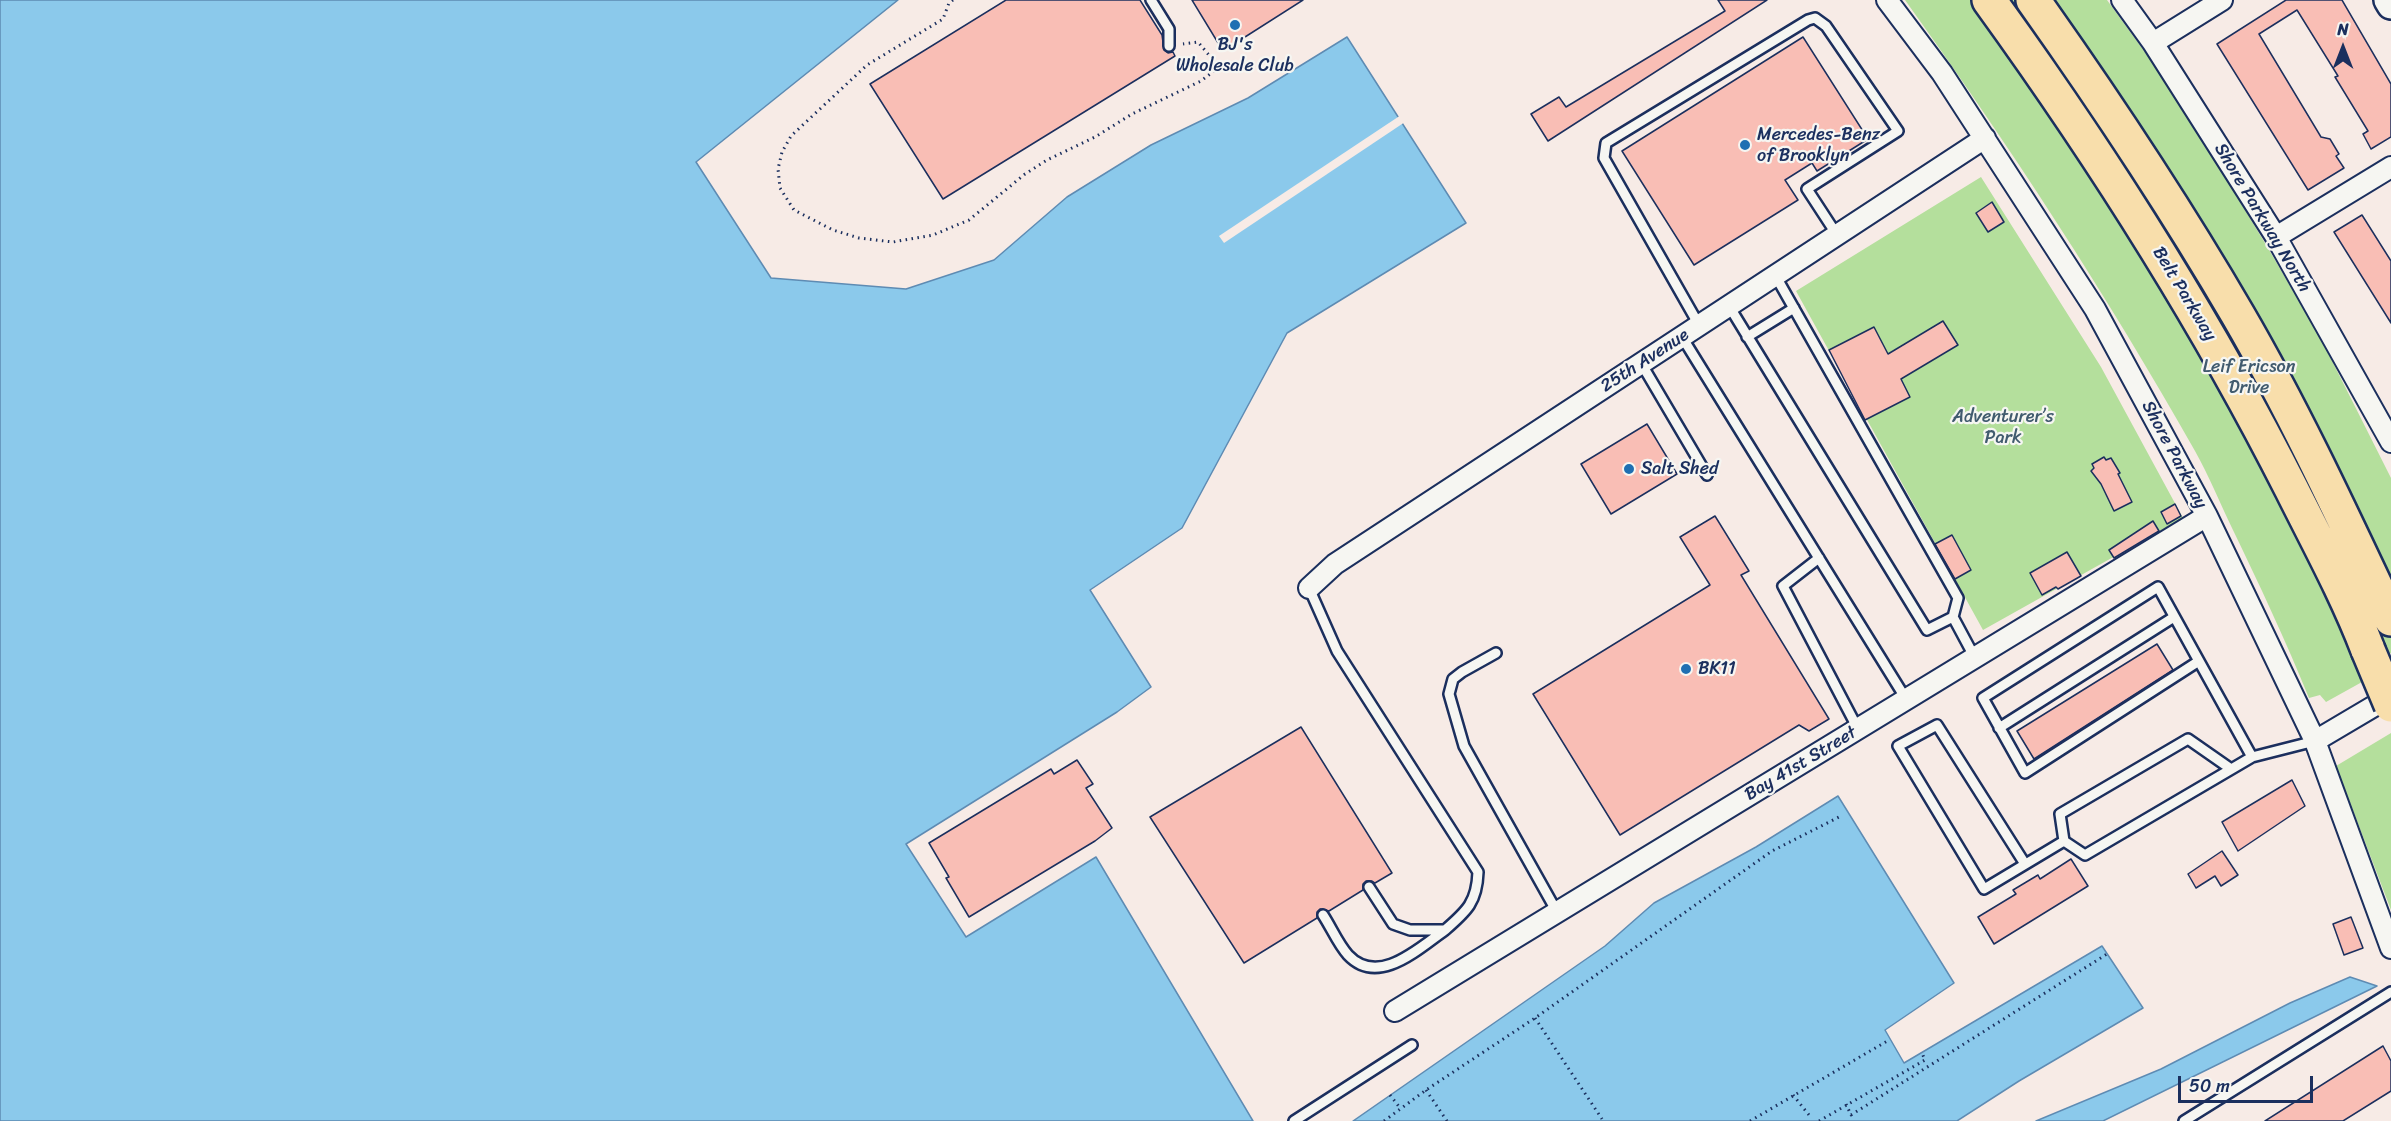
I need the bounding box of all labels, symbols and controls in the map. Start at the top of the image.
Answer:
text: N [2337,15,2349,44]
marker: BJ's Wholesale Club [1228,18,1242,32]
north arrow [2313,18,2373,78]
place label: BJ's Wholesale Club [1176,34,1294,76]
place label: Mercedes-Benz of Brooklyn [1757,124,1880,166]
marker: Mercedes-Benz of Brooklyn [1738,138,1752,152]
street label: Shore Parkway North [2209,140,2315,296]
street label: Belt Parkway [2147,243,2221,345]
street label: 25th Avenue [1597,324,1693,398]
park label: Leif Ericson Drive [2203,356,2295,398]
street label: Shore Parkway [2137,397,2211,513]
park label: Adventurer’s Park [1952,406,2054,448]
place label: Salt Shed [1641,458,1718,480]
marker: Salt Shed [1622,462,1636,476]
place label: BK11 [1698,658,1736,680]
marker: BK11 [1679,662,1693,676]
street label: Bay 41st Street [1741,722,1861,806]
scale bar [2181,1064,2316,1102]
text: 50 m [2189,1070,2230,1102]

